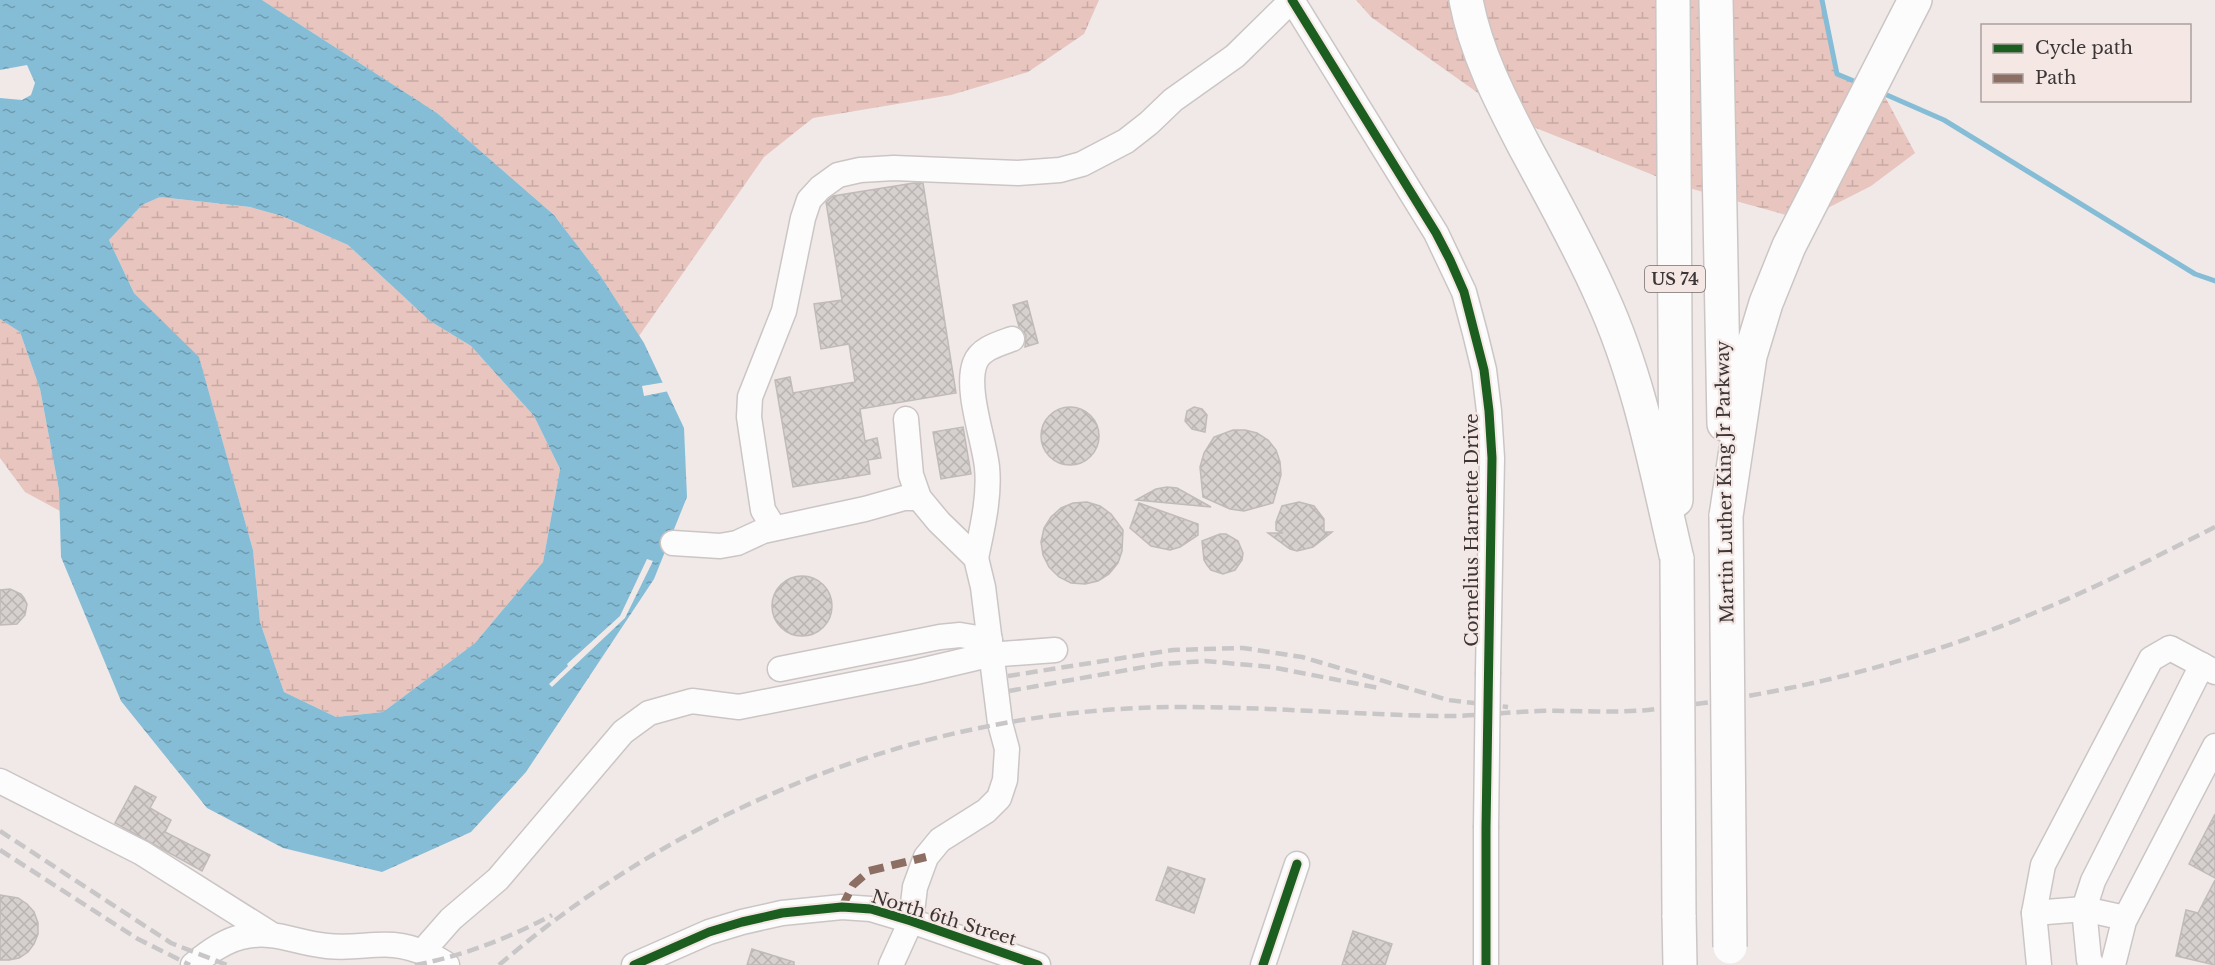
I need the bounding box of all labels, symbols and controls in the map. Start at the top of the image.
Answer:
legend [1981,24,2191,102]
text: Cycle path [2035,37,2133,59]
text: Path [2035,67,2076,89]
road number: US 74 [1645,266,1705,292]
street label: Martin Luther King Jr Parkway [1712,340,1738,624]
street label: Cornelius Harnette Drive [1461,413,1483,647]
street label: North 6th Street [869,885,1019,951]

